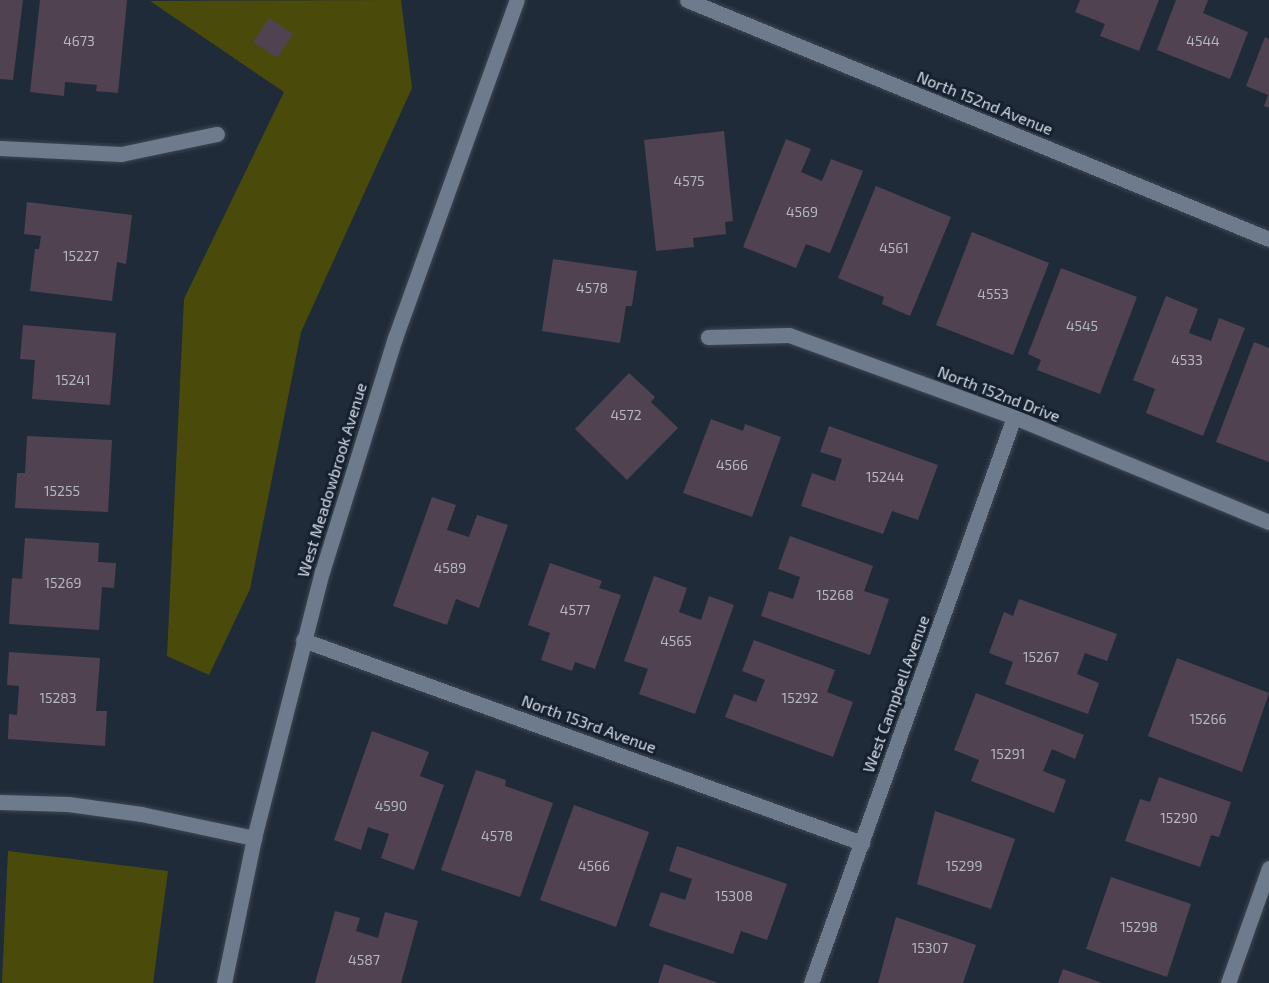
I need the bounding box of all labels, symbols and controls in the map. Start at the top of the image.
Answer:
house number: 4673 [63,33,95,49]
house number: 4544 [1186,33,1220,49]
street label: North 152nd Avenue [914,67,1056,139]
house number: 4575 [674,173,704,189]
house number: 4569 [786,204,818,220]
house number: 4561 [879,240,909,256]
house number: 15227 [63,248,99,264]
house number: 4578 [576,280,608,296]
house number: 4553 [977,286,1009,302]
house number: 4545 [1066,318,1098,334]
house number: 4533 [1171,352,1203,368]
street label: North 152nd Drive [935,362,1063,426]
house number: 15241 [55,372,91,388]
street label: West Meadowbrook Avenue [293,380,371,580]
house number: 4572 [610,407,642,423]
house number: 4566 [716,457,748,473]
house number: 15244 [866,469,904,485]
house number: 15255 [44,483,80,499]
house number: 4589 [434,560,466,576]
house number: 15269 [45,575,81,591]
house number: 15268 [816,587,854,603]
house number: 4577 [560,602,590,618]
street label: West Campbell Avenue [858,612,934,776]
house number: 4565 [660,633,692,649]
house number: 15267 [1023,649,1059,665]
house number: 15283 [39,690,77,706]
house number: 15292 [782,690,818,706]
street label: North 153rd Avenue [519,691,659,757]
house number: 15266 [1190,711,1226,727]
house number: 15291 [991,746,1025,762]
house number: 4590 [375,798,407,814]
house number: 15290 [1160,810,1198,826]
house number: 4578 [481,828,513,844]
house number: 4566 [578,858,610,874]
house number: 15299 [946,858,982,874]
house number: 15308 [715,888,753,904]
house number: 15298 [1120,919,1158,935]
house number: 15307 [912,940,948,956]
house number: 4587 [348,952,380,968]

